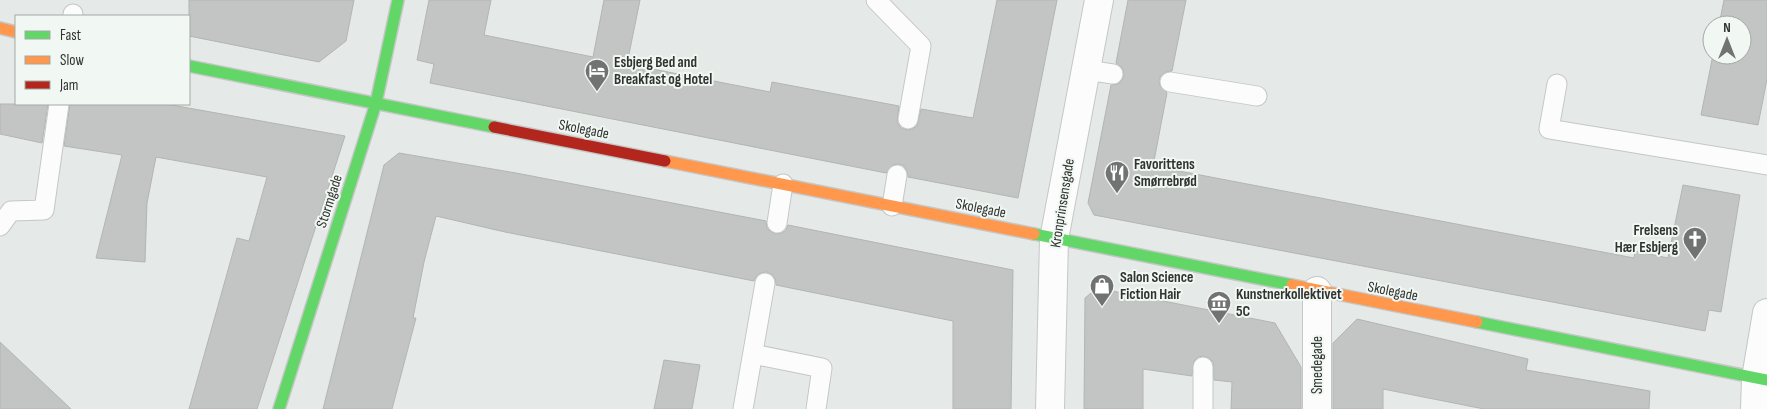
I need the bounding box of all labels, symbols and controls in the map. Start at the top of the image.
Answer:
legend [15,15,190,105]
north arrow [1702,15,1752,65]
text: N [1723,19,1731,36]
text: Fast [60,26,82,45]
text: Slow [60,51,84,70]
place label: Esbjerg Bed and Breakfast og Hotel [614,53,712,89]
hotel icon: Esbjerg Bed and Breakfast og Hotel [584,58,610,92]
text: Jam [59,76,78,95]
street label: Skolegade [557,115,611,144]
place label: Favorittens Smørrebrød [1134,155,1197,191]
street label: Kronprinsensgade [1046,157,1079,249]
restaurant icon: Favorittens Smørrebrød [1104,160,1130,194]
street label: Stormgade [312,172,347,230]
street label: Skolegade [954,194,1008,223]
place label: Frelsens Hær Esbjerg [1615,221,1679,257]
church icon: Frelsens Hær Esbjerg [1682,226,1708,260]
place label: Salon Science Fiction Hair [1120,268,1193,304]
shop icon: Salon Science Fiction Hair [1089,273,1115,307]
street label: Skolegade [1366,277,1420,306]
place label: Kunstnerkollektivet 5C [1236,285,1342,321]
museum icon: Kunstnerkollektivet 5C [1206,290,1232,324]
street label: Smedegade [1308,336,1327,394]

